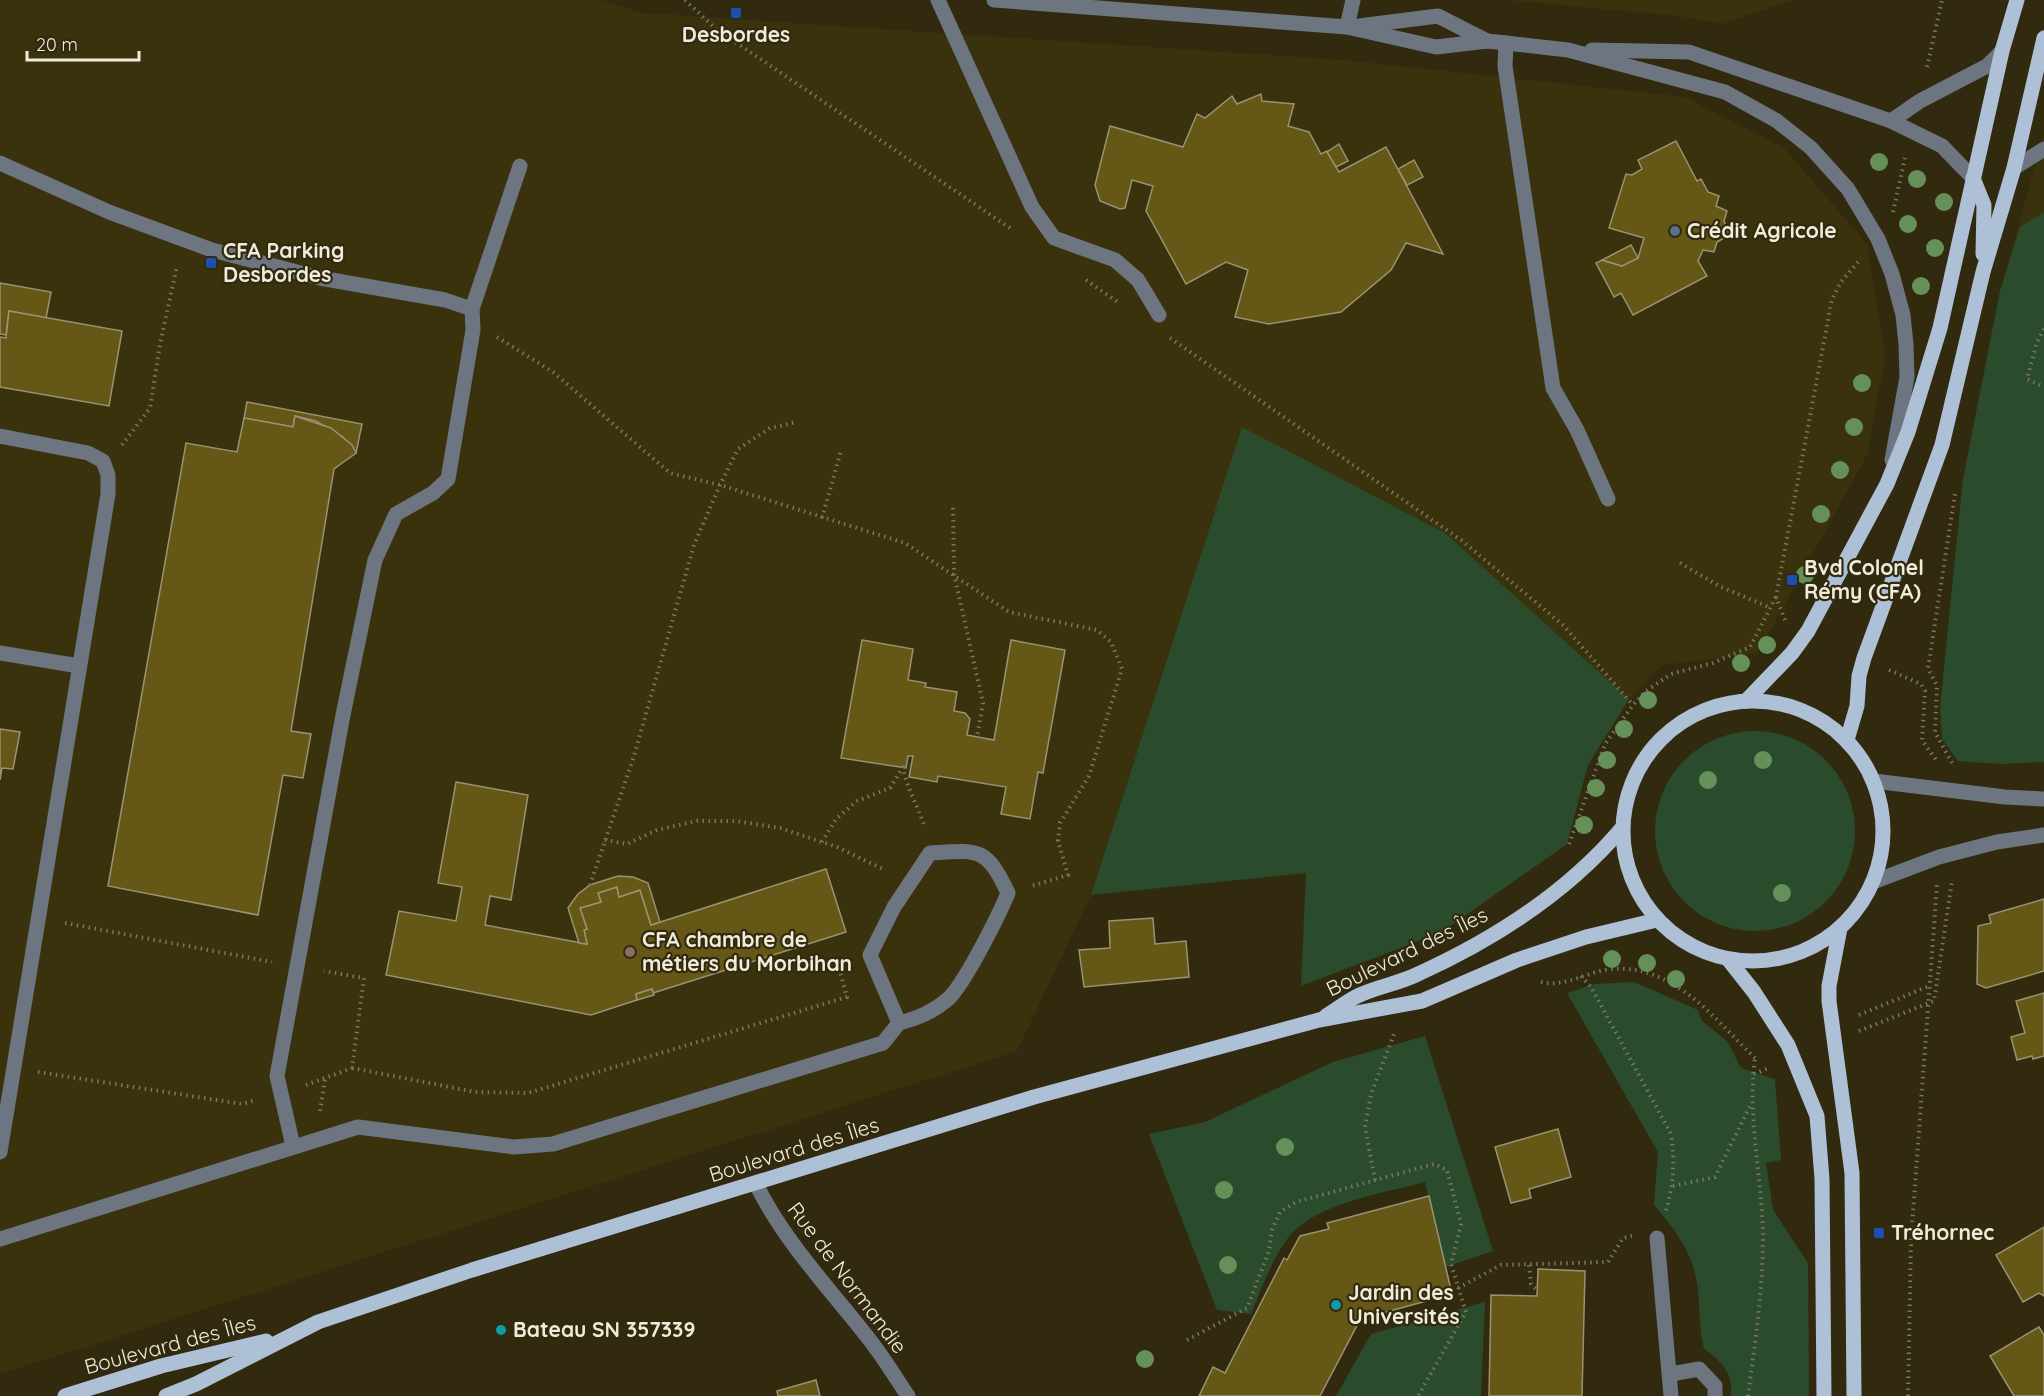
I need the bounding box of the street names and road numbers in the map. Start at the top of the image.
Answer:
street label: Boulevard des Îles [1322,901,1491,1001]
street label: Boulevard des Îles [706,1111,882,1187]
street label: Rue de Normandie [782,1197,913,1358]
street label: Boulevard des Îles [81,1309,258,1379]

